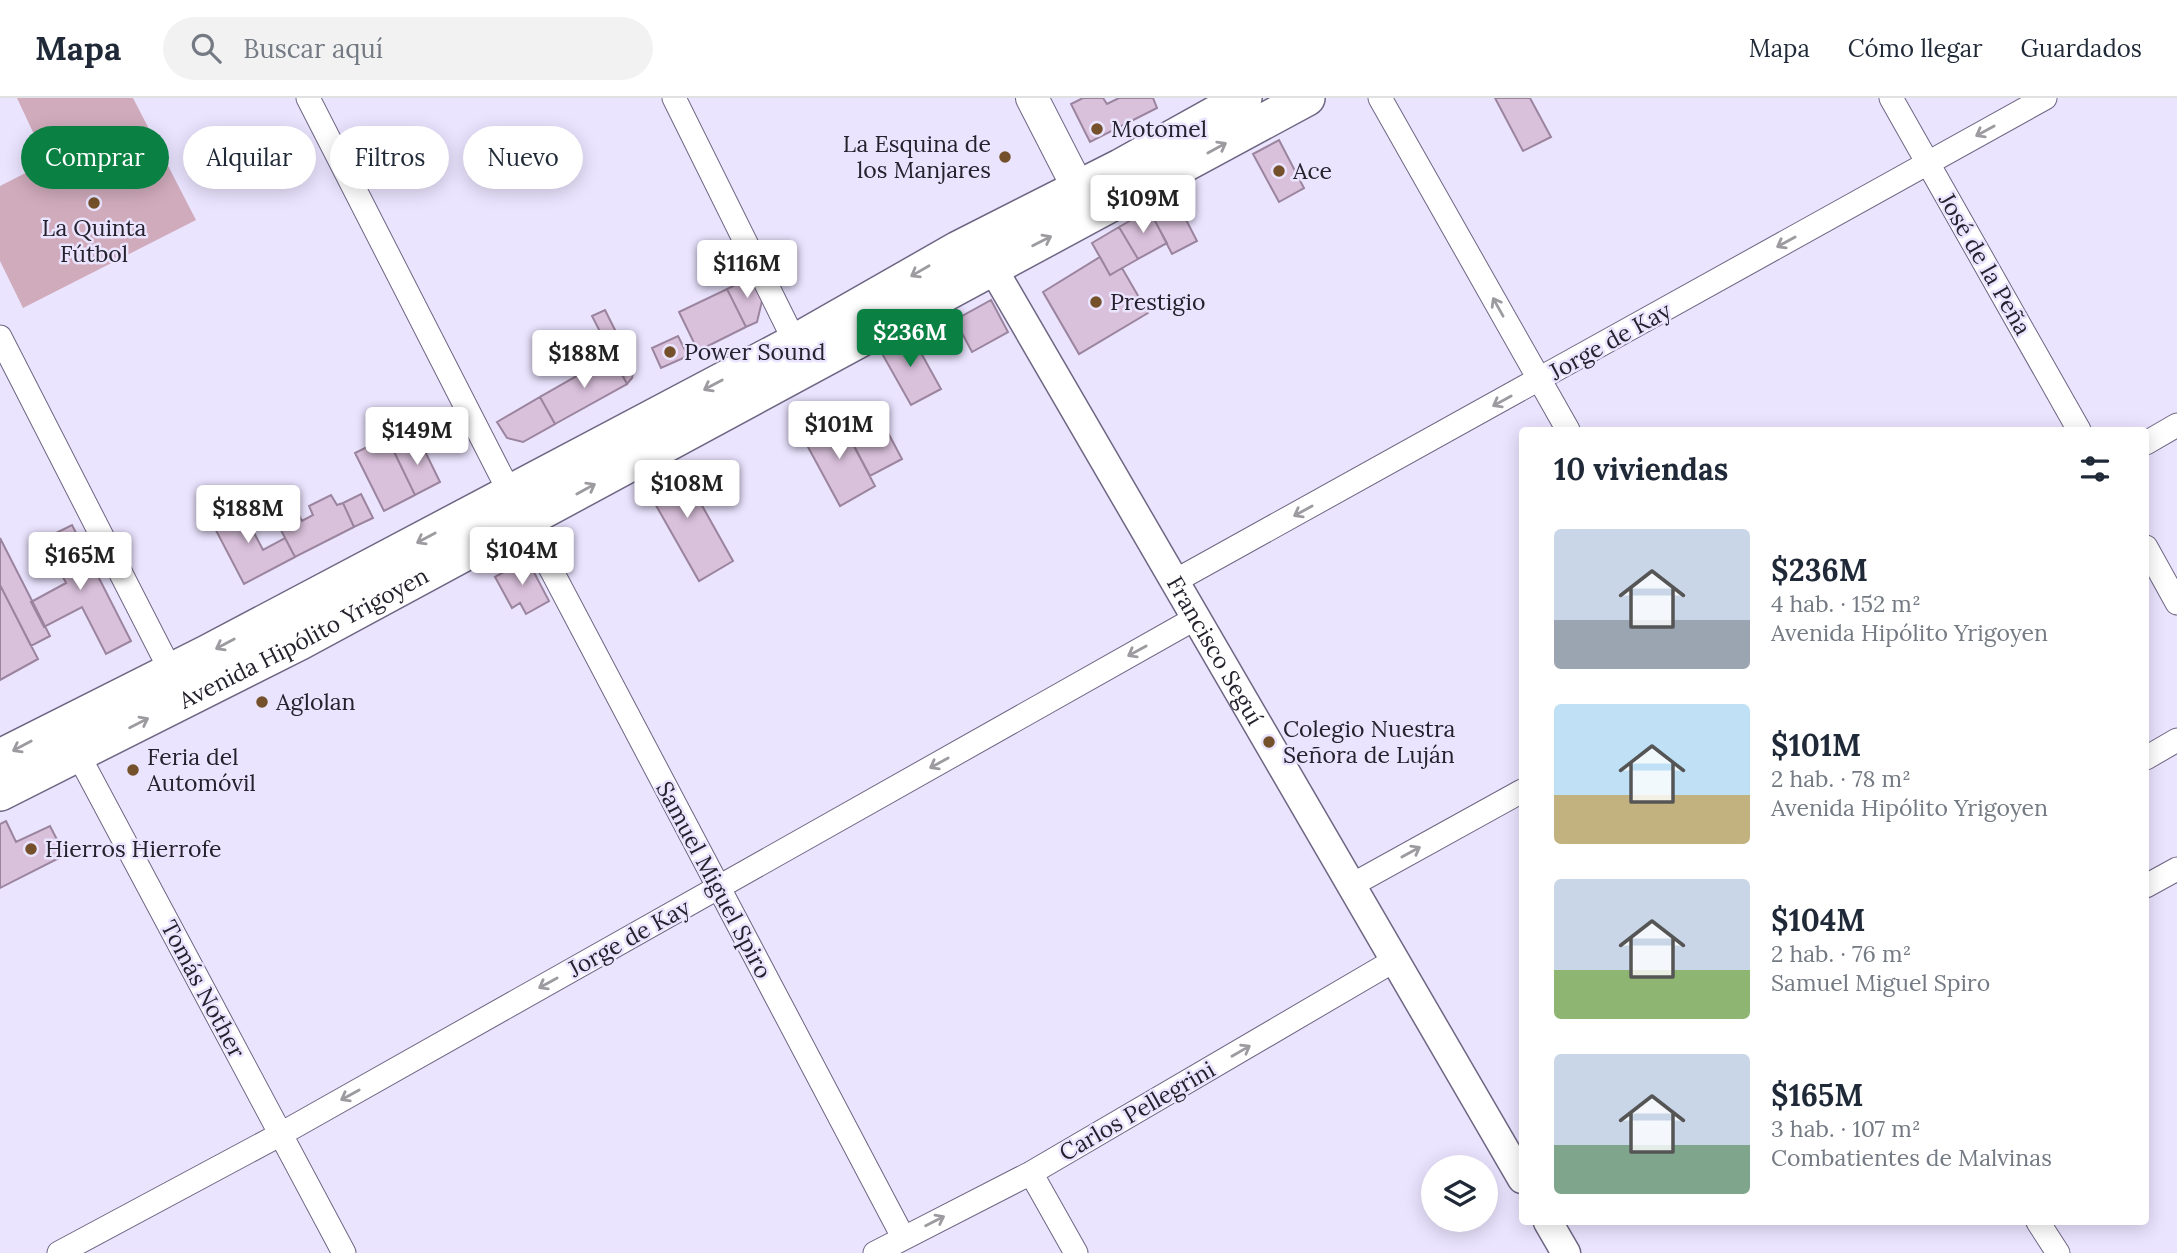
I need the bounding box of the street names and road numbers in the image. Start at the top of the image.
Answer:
street label: José de la Peña [1932,187,2038,340]
street label: Jorge de Kay [1543,295,1676,386]
street label: Avenida Hipólito Yrigoyen [173,560,433,715]
street label: Francisco Seguí [1161,571,1270,730]
street label: Samuel Miguel Spiro [650,776,779,983]
street label: Jorge de Kay [562,892,695,983]
street label: Tomás Nother [155,915,252,1063]
street label: Carlos Pellegrini [1054,1054,1220,1167]

